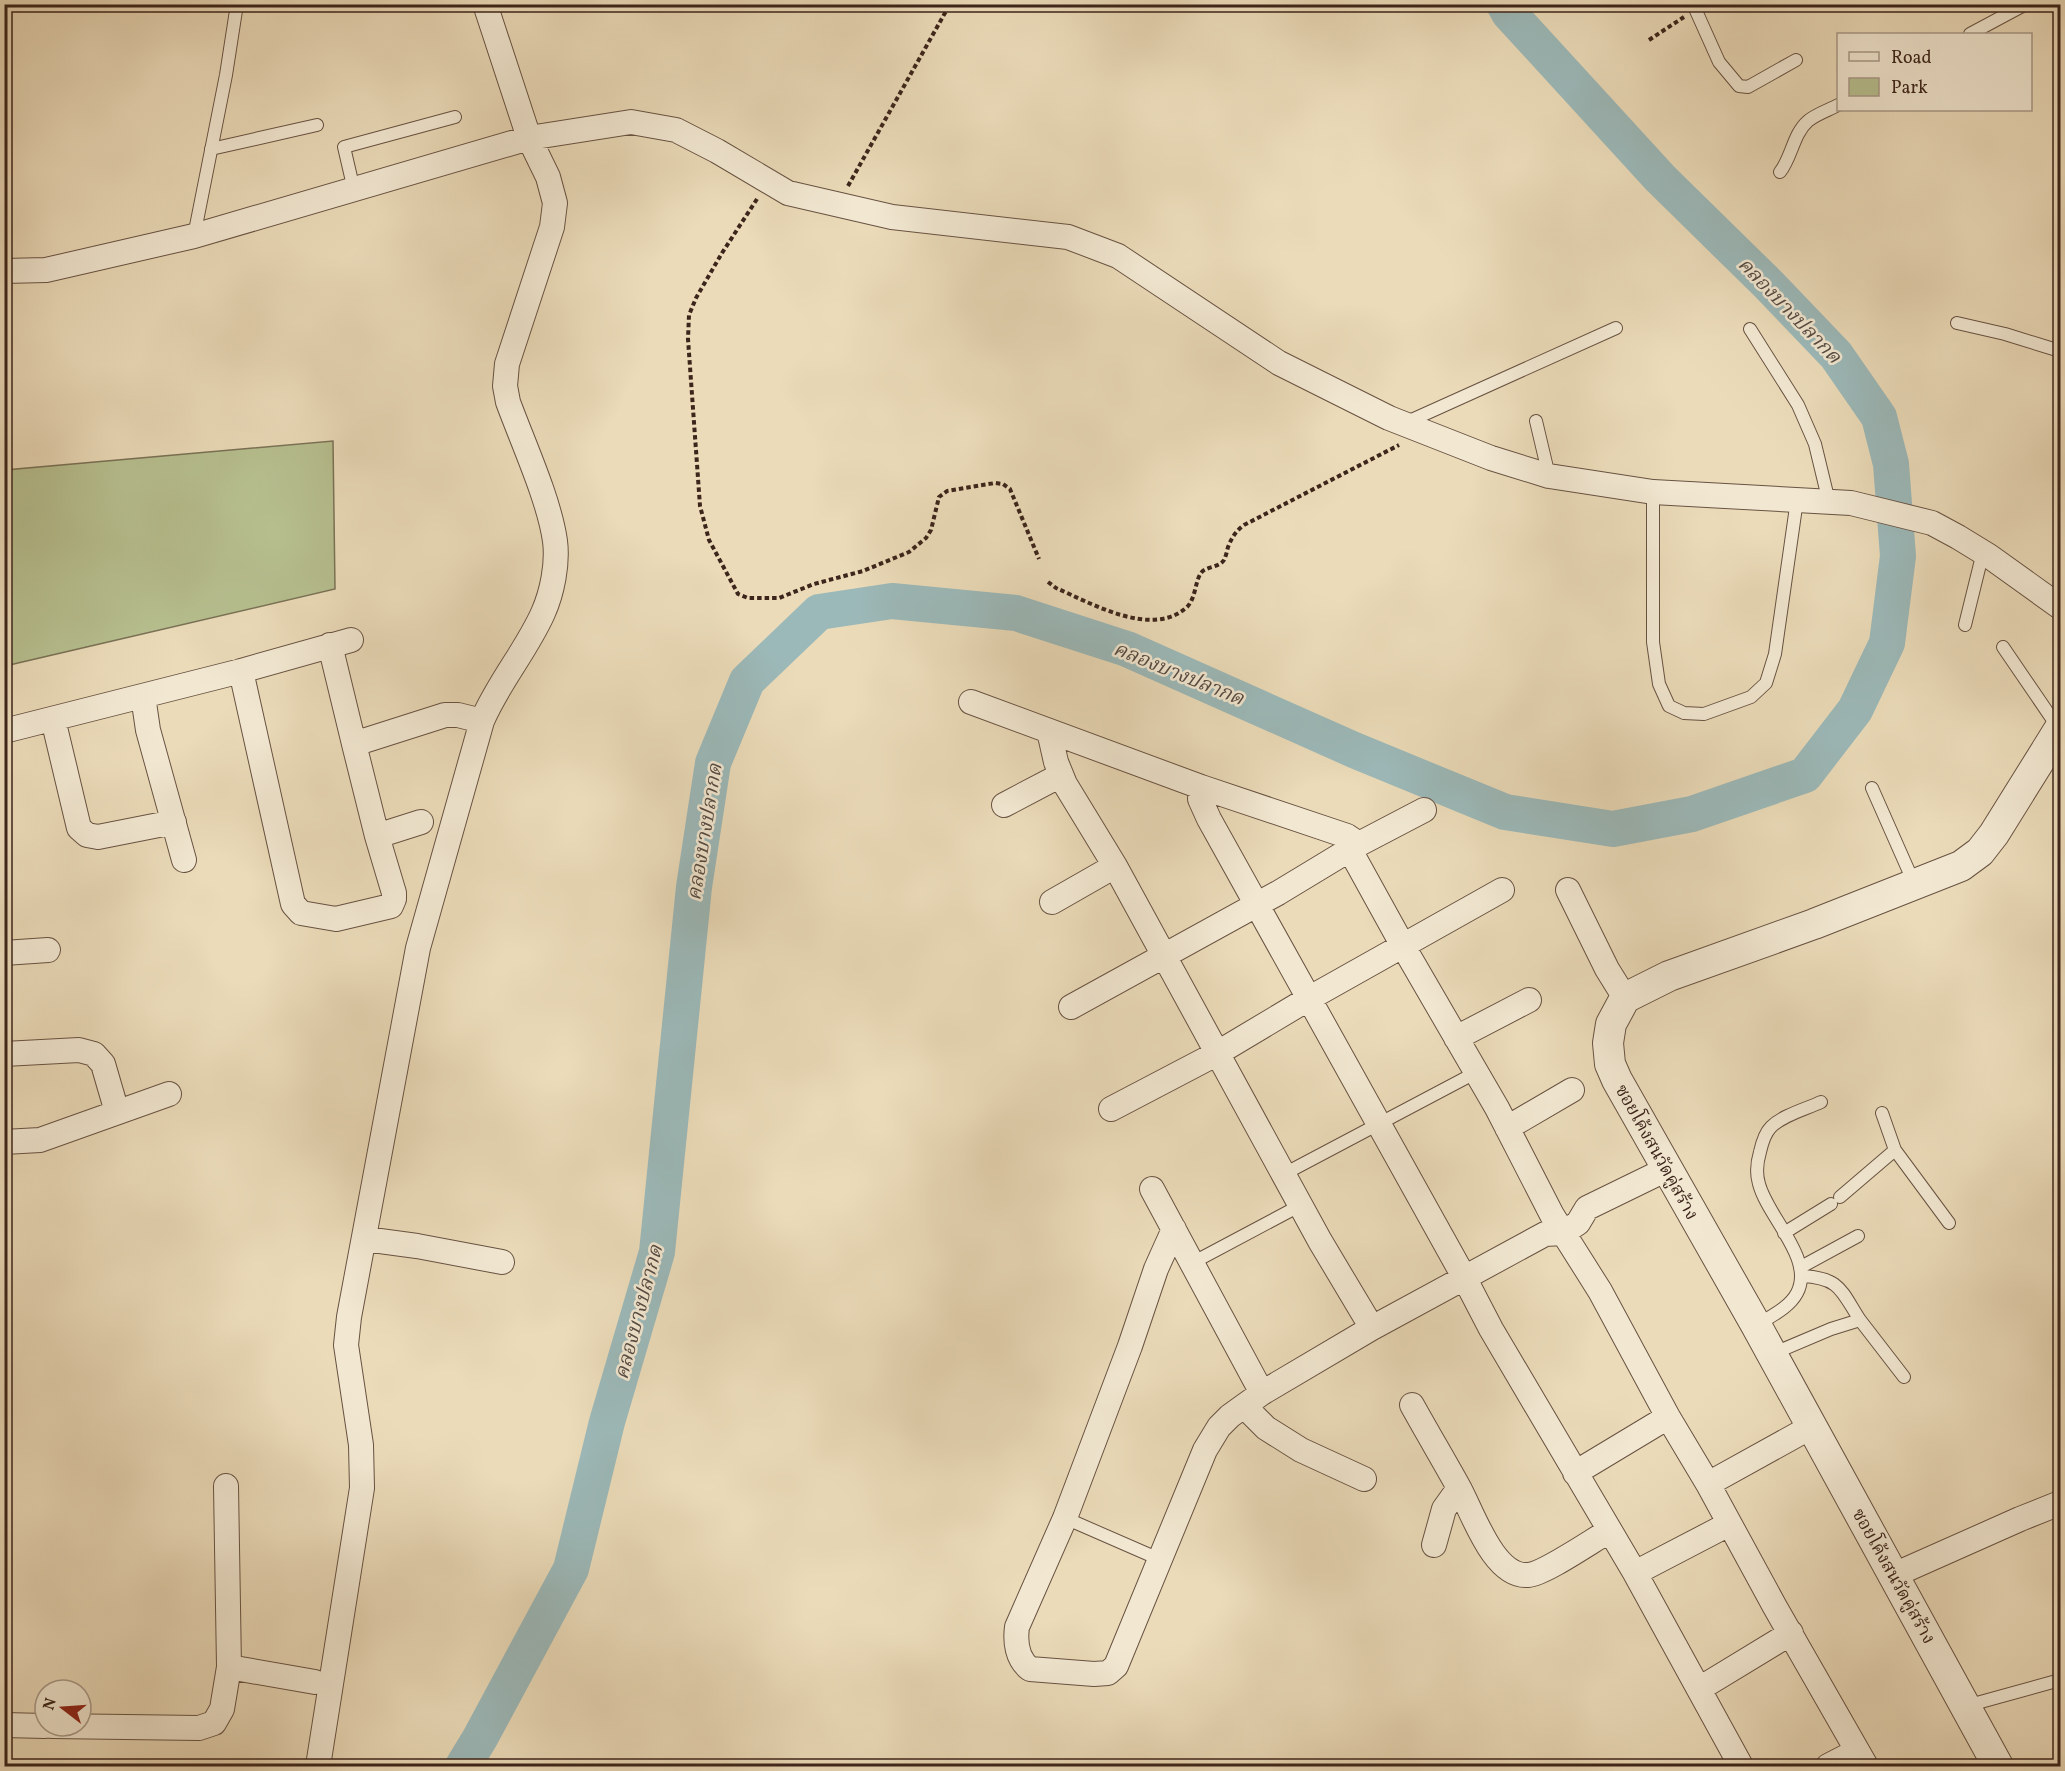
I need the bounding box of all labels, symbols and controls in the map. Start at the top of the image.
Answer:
legend [1837,33,2032,111]
text: Road [1891,46,1932,71]
text: Park [1891,76,1928,101]
water label: คลองบางปลากด [1730,252,1847,372]
water label: คลองบางปลากด [1109,636,1249,714]
water label: คลองบางปลากด [681,761,731,903]
street label: ซอยโค้งสนวัดคู่สร้าง [1608,1079,1705,1225]
water label: คลองบางปลากด [609,1241,672,1383]
street label: ซอยโค้งสนวัดคู่สร้าง [1845,1503,1942,1649]
north arrow [33,1678,93,1738]
text: N [38,1695,63,1713]

